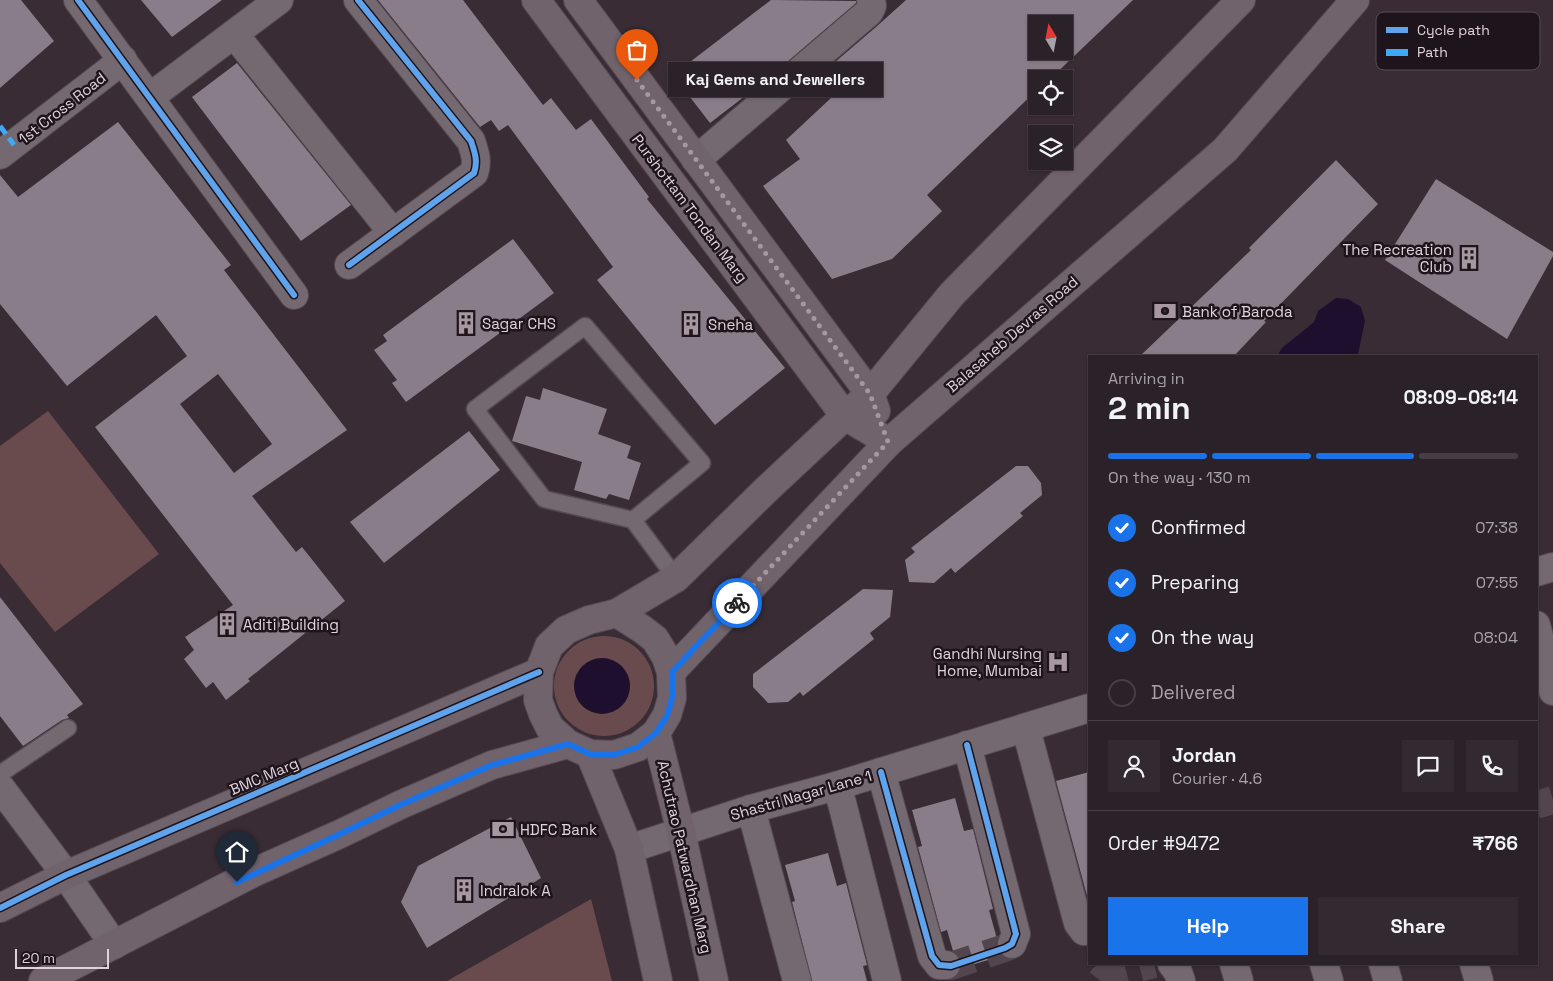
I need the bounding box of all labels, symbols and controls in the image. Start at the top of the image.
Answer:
legend [1376,12,1540,70]
north arrow [1028,15,1072,60]
map controls [1028,15,1073,170]
text: Cycle path [1417,21,1490,39]
pin [616,29,658,80]
icon: bag [623,36,651,64]
text: Path [1417,43,1448,61]
callout: Kaj Gems and Jewellers [667,62,882,98]
street label: 1st Cross Road [15,68,109,148]
text: Kaj Gems and Jewellers [686,69,865,90]
button: locate [1028,70,1073,115]
button: layers [1028,125,1073,170]
street label: Purshottam Tondan Marg [628,130,752,286]
place label: The Recreation Club [1342,240,1452,276]
building icon: The Recreation Club [1456,245,1482,271]
street label: Balasaheb Devras Road [942,272,1082,396]
bank icon: Bank of Baroda [1152,298,1178,324]
place label: Bank of Baroda [1182,302,1293,321]
building icon: Sagar CHS [453,310,479,336]
building icon: Sneha [678,311,704,337]
place label: Sagar CHS [482,314,556,333]
place label: Sneha [708,315,753,334]
text: Arriving in [1108,368,1185,389]
text: 08:09–08:14 [1403,385,1518,410]
text: 2 min [1108,388,1191,428]
text: On the way · 130 m [1108,467,1251,488]
icon: check [1108,514,1136,542]
text: Confirmed [1151,515,1246,540]
text: 07:38 [1475,517,1518,538]
icon: check [1108,569,1136,597]
text: Preparing [1151,570,1239,595]
text: 07:55 [1476,572,1518,593]
courier [712,578,762,628]
icon: bike [723,589,751,617]
building icon: Aditi Building [214,611,240,637]
place label: Aditi Building [243,615,339,634]
icon: check [1108,624,1136,652]
text: On the way [1151,625,1254,650]
text: 08:04 [1473,627,1518,648]
place label: Gandhi Nursing Home, Mumbai [933,644,1042,680]
hospital icon: Gandhi Nursing Home, Mumbai [1045,649,1071,675]
text: Delivered [1151,680,1236,705]
button: person [1108,740,1160,792]
button: chat [1402,740,1454,792]
button: phone [1466,740,1518,792]
text: Jordan [1172,743,1237,768]
street label: BMC Marg [227,753,301,799]
street label: Achutrao Patwardhan Marg [654,759,716,955]
street label: Shastri Nagar Lane 1 [728,766,874,824]
text: Courier · 4.6 [1172,768,1262,789]
bank icon: HDFC Bank [490,816,516,842]
place label: HDFC Bank [520,820,597,839]
pin [216,831,258,882]
text: Order #9472 [1108,831,1220,856]
text: ₹766 [1472,831,1518,856]
icon: home [223,838,251,866]
building icon: Indralok A [451,877,477,903]
place label: Indralok A [480,881,551,900]
button: Help [1108,897,1308,955]
button: Share [1318,897,1518,955]
scale bar [15,946,109,969]
text: 20 m [22,949,55,967]

